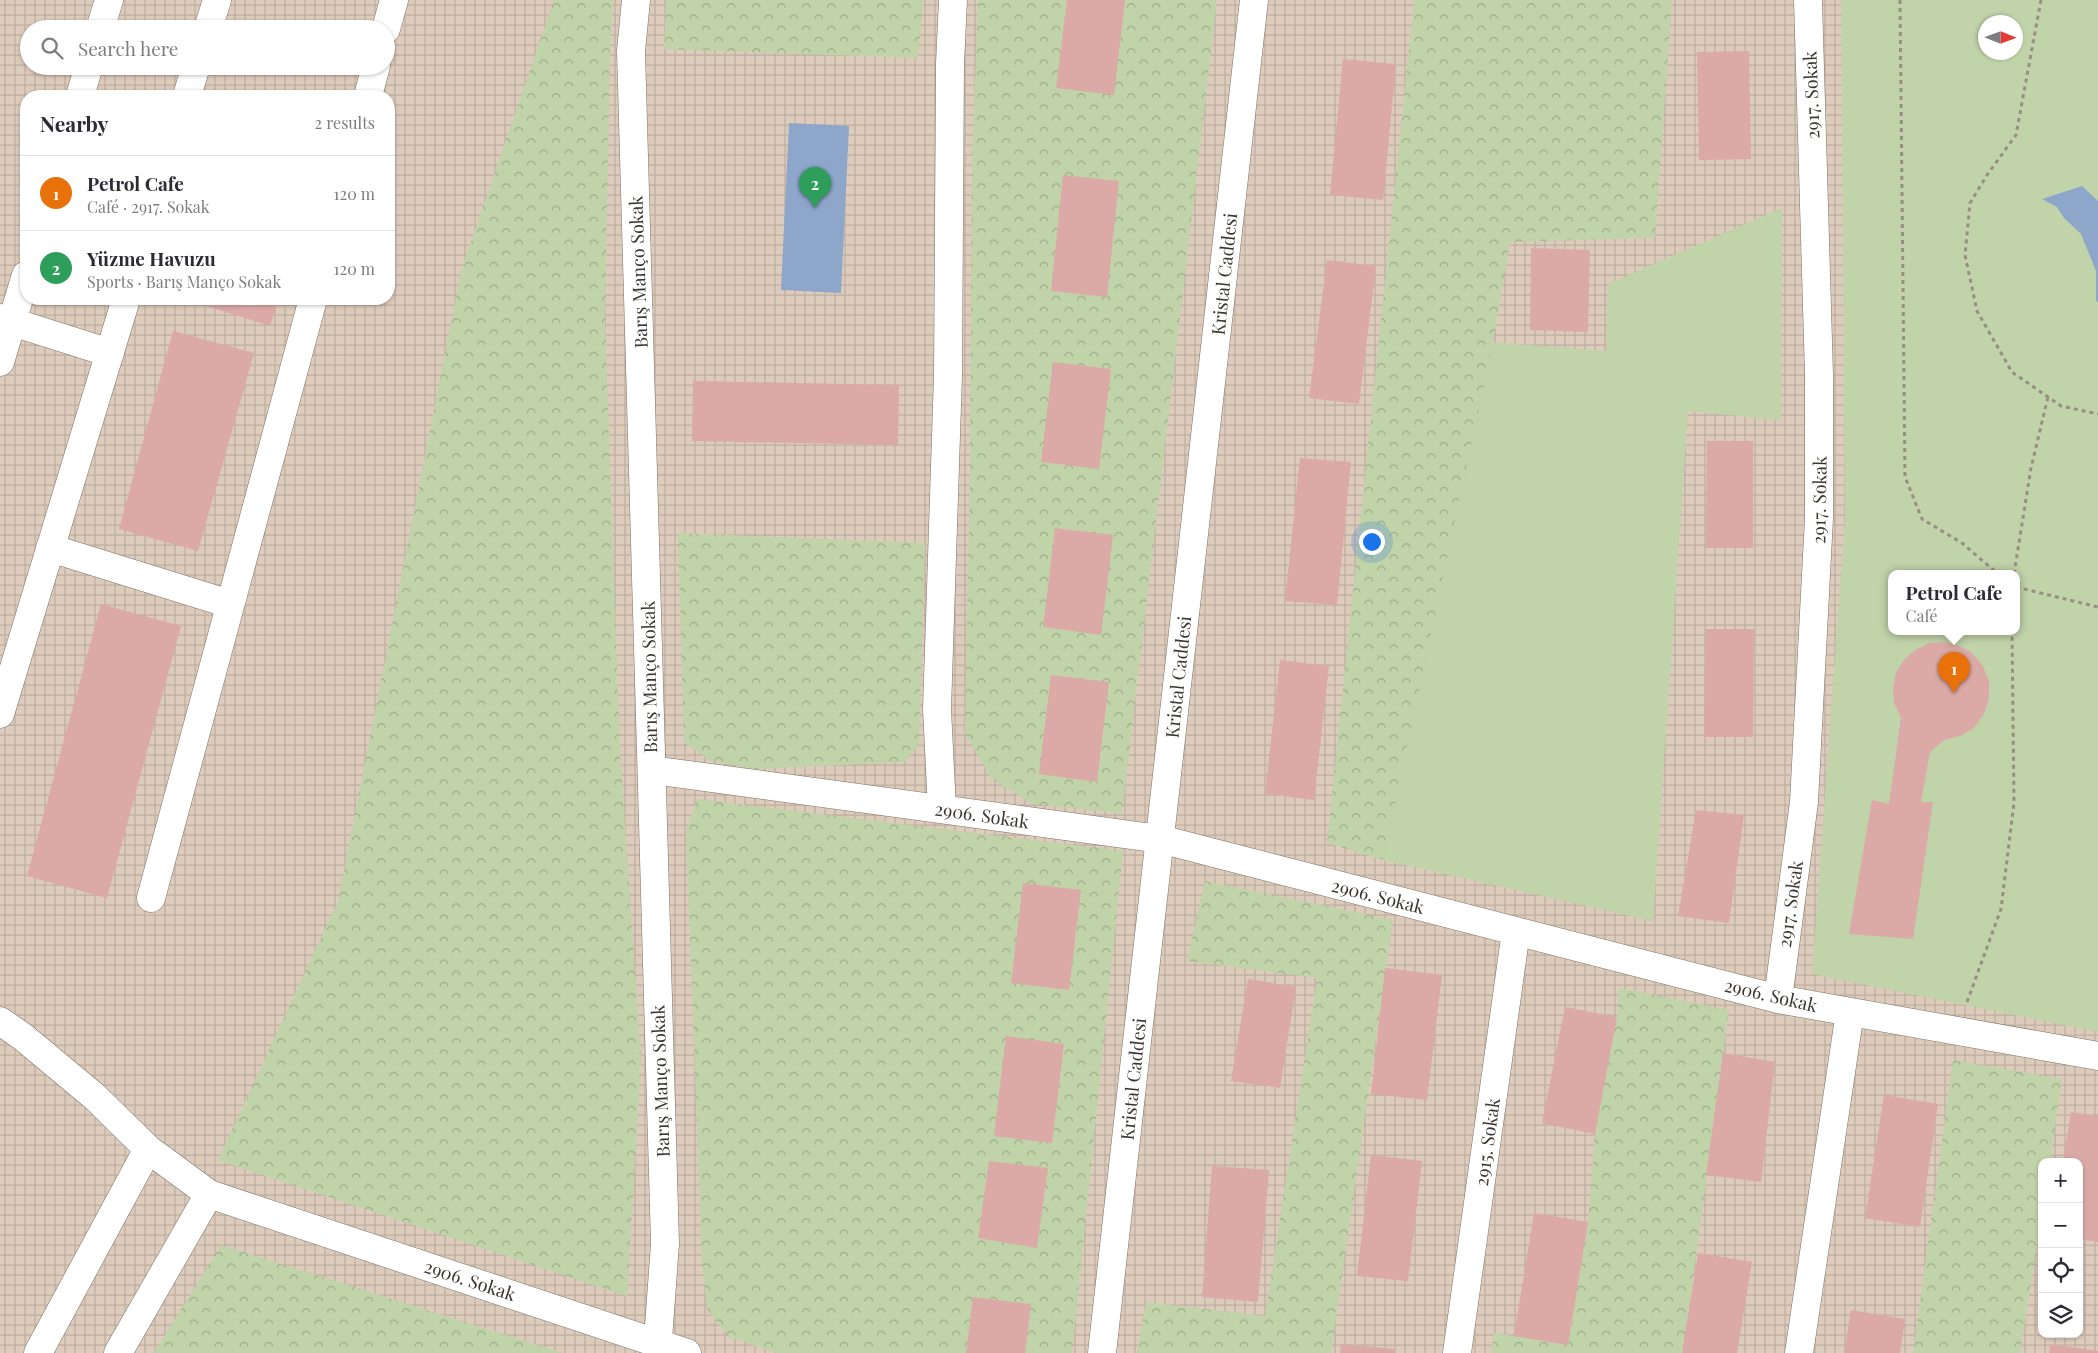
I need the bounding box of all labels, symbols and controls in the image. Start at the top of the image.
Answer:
north arrow [1978,15,2023,60]
search box [20,20,395,75]
icon: search [38,34,66,62]
text: Search here [78,35,178,61]
street label: 2917. Sokak [1797,50,1825,139]
text: Nearby [40,109,109,137]
text: 2 results [315,112,375,133]
pin: 2 [799,167,831,208]
text: Petrol Cafe [87,170,184,196]
text: 1 [53,183,59,204]
text: 120 m [334,183,375,204]
street label: Barış Manço Sokak [623,195,653,349]
text: Café · 2917. Sokak [87,196,210,217]
street label: Kristal Caddesi [1206,212,1242,336]
text: Yüzme Havuzu [87,245,216,271]
text: 2 [52,258,60,279]
text: 120 m [334,258,375,279]
text: Sports · Barış Manço Sokak [87,271,281,292]
street label: 2917. Sokak [1806,456,1832,544]
your location [1359,529,1385,555]
popup [1888,570,2020,635]
text: Petrol Cafe [1906,579,2002,605]
street label: Barış Manço Sokak [636,601,662,753]
text: Café [1906,605,1938,626]
street label: Kristal Caddesi [1160,615,1196,739]
pin: 1 [1938,652,1970,693]
street label: 2906. Sokak [933,797,1031,833]
street label: 2917. Sokak [1772,859,1808,949]
street label: 2906. Sokak [1329,873,1427,919]
street label: 2906. Sokak [1722,973,1820,1017]
street label: Barış Manço Sokak [645,1004,675,1158]
street label: Kristal Caddesi [1115,1017,1151,1141]
street label: 2915. Sokak [1469,1096,1505,1188]
map controls [2038,1158,2083,1338]
button: + [2038,1158,2083,1203]
button: − [2038,1203,2083,1248]
button: locate [2038,1248,2083,1293]
street label: 2906. Sokak [421,1254,519,1306]
button: layers [2038,1293,2083,1338]

